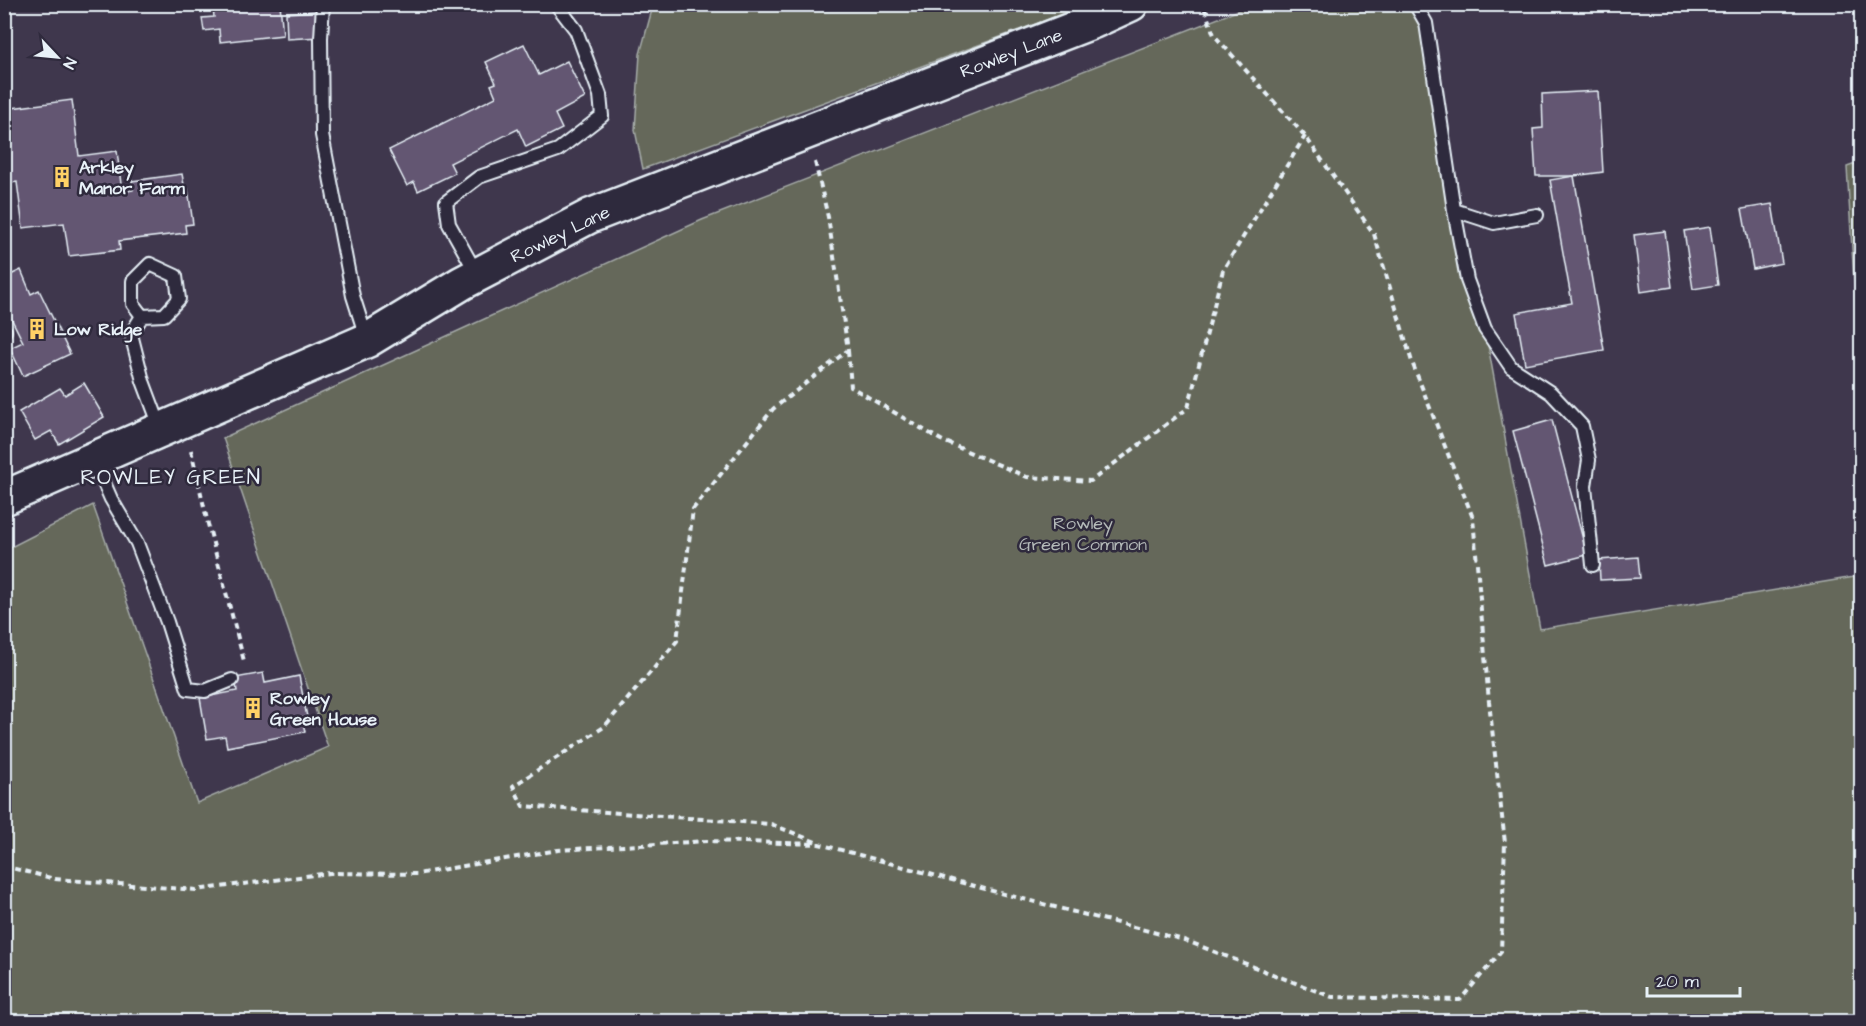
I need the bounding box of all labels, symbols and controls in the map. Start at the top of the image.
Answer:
street label: Rowley Lane [957,22,1066,85]
north arrow [27,27,87,87]
text: N [57,54,82,72]
place label: Arkley Manor Farm [79,155,186,201]
building icon: Arkley Manor Farm [50,165,74,189]
street label: Rowley Lane [506,200,615,270]
building icon: Low Ridge [25,317,49,341]
place label: Low Ridge [54,317,142,343]
district label: ROWLEY GREEN [81,463,261,492]
park label: Rowley Green Common [1019,511,1147,557]
place label: Rowley Green House [270,686,377,732]
building icon: Rowley Green House [241,696,265,720]
scale bar [1647,960,1740,998]
text: 20 m [1656,969,1699,994]

